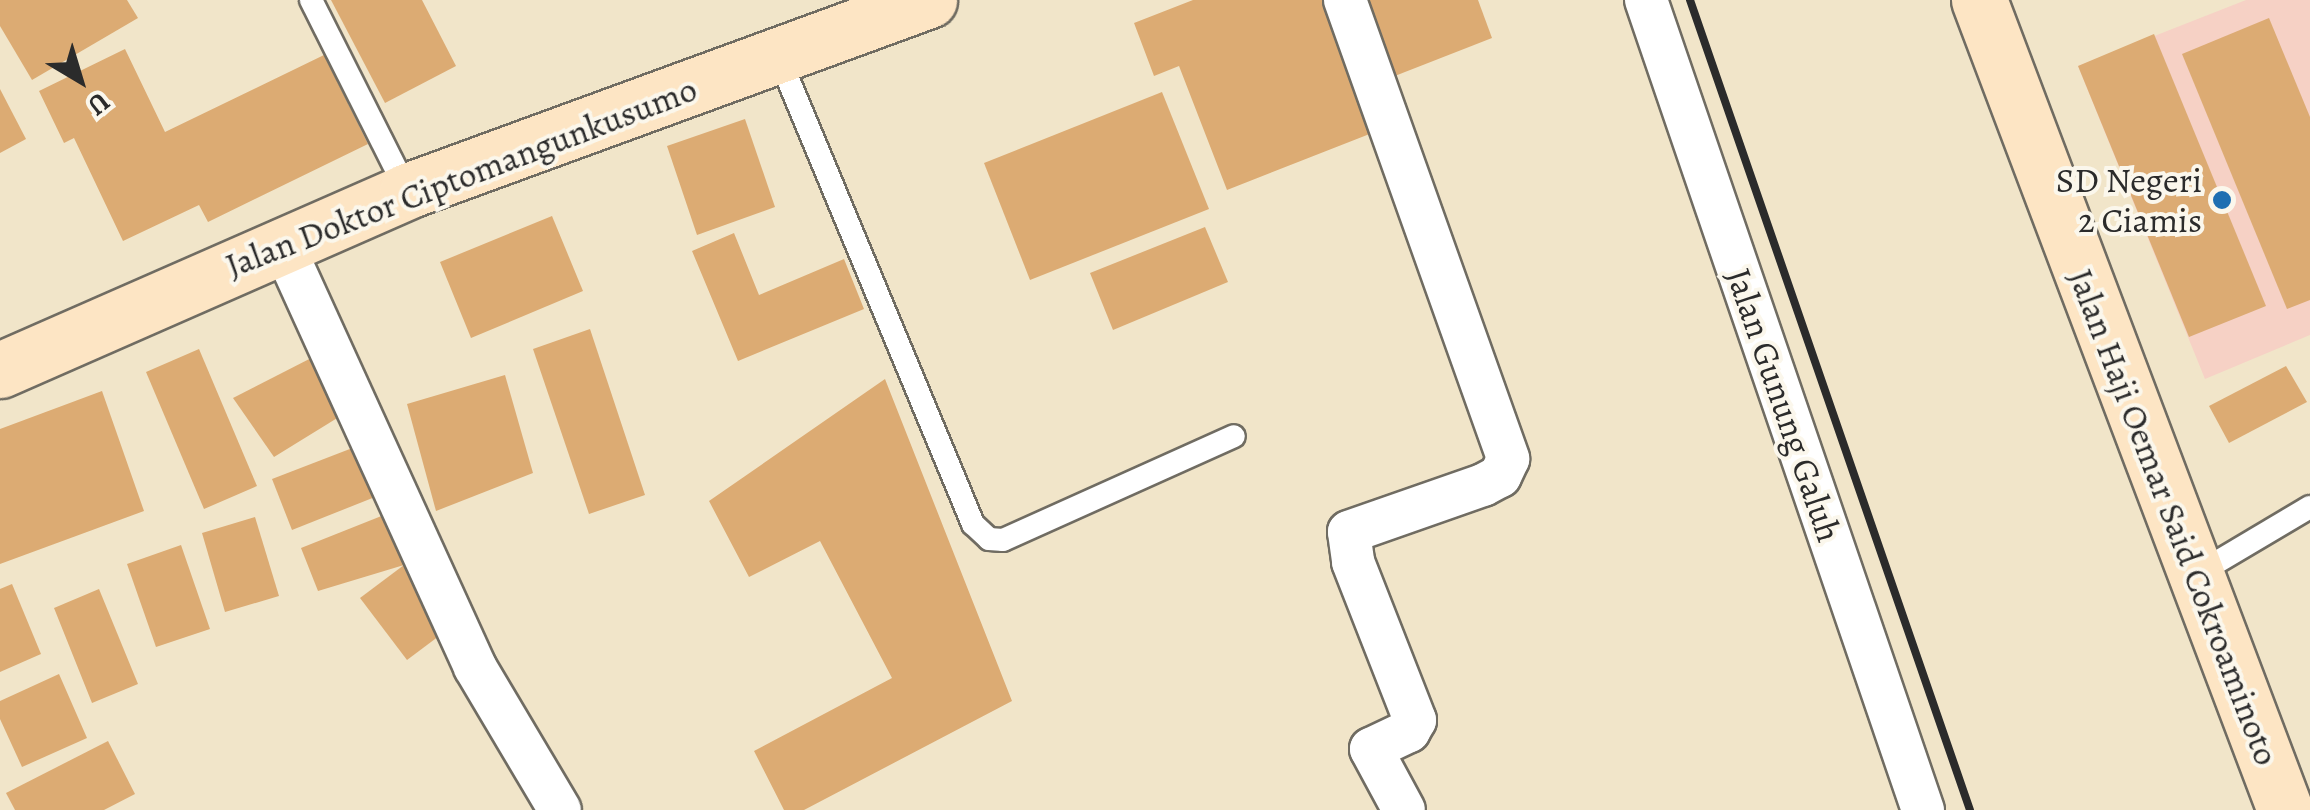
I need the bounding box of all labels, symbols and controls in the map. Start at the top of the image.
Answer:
north arrow [30,30,130,130]
street label: Jalan Doktor Ciptomangunkusumo [220,68,702,286]
text: U [80,83,117,124]
place label: SD Negeri 2 Ciamis [2056,159,2202,241]
marker: SD Negeri 2 Ciamis [2211,189,2233,211]
street label: Jalan Gunung Galuh [1718,263,1850,547]
street label: Jalan Haji Oemar Said Cokroaminoto [2060,263,2288,771]

